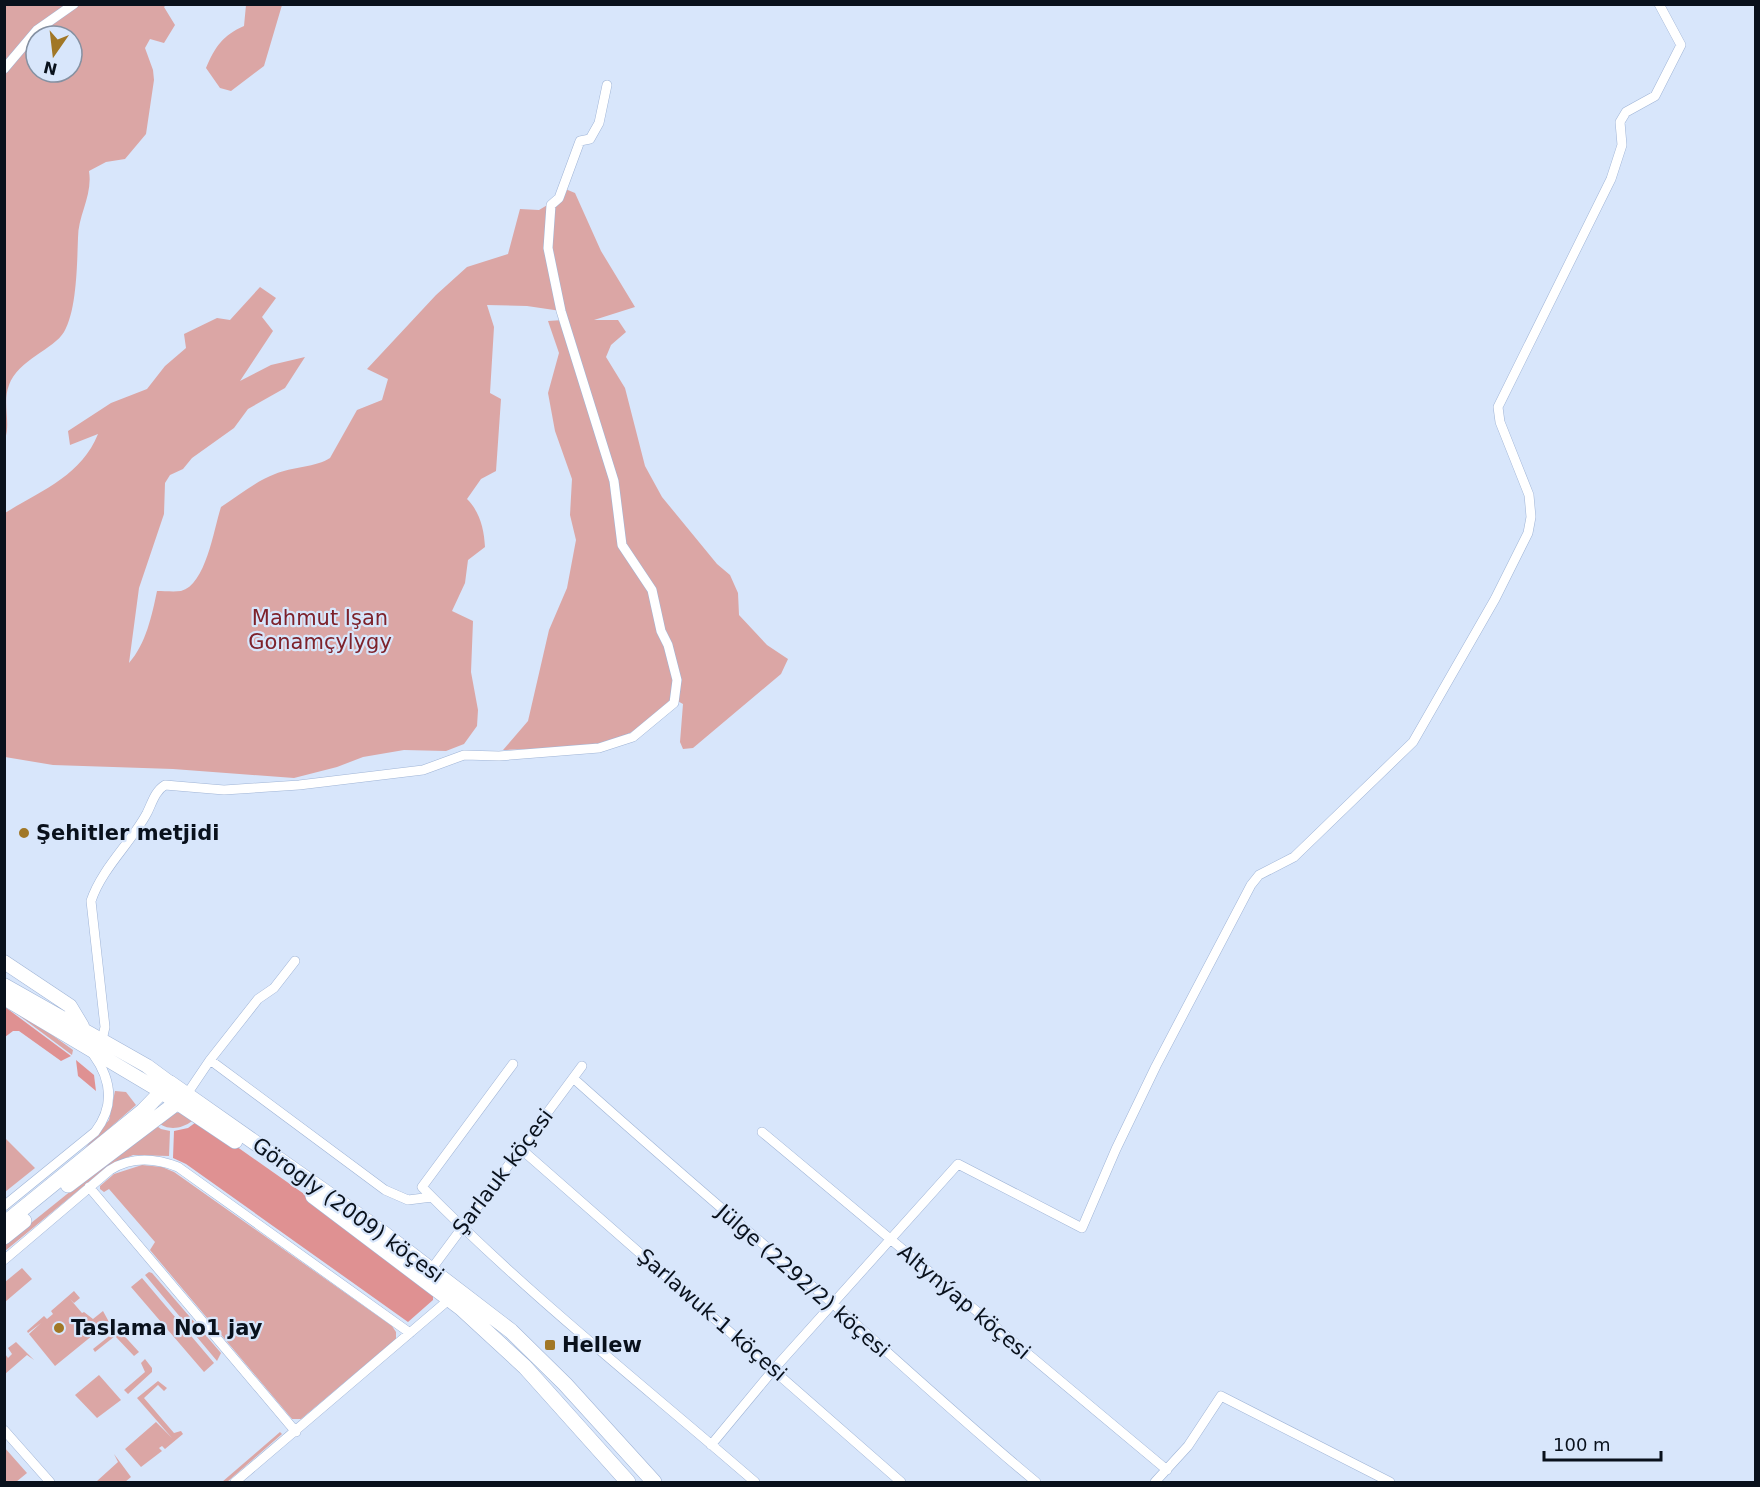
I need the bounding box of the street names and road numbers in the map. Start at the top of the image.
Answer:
street label: Şarlauk köçesi [448,1104,558,1240]
street label: Görogly (2009) köçesi [248,1133,448,1287]
street label: Jülge (2292/2) köçesi [710,1198,894,1362]
street label: Altynýap köçesi [893,1240,1035,1364]
street label: Şarlawuk-1 köçesi [633,1244,791,1386]

